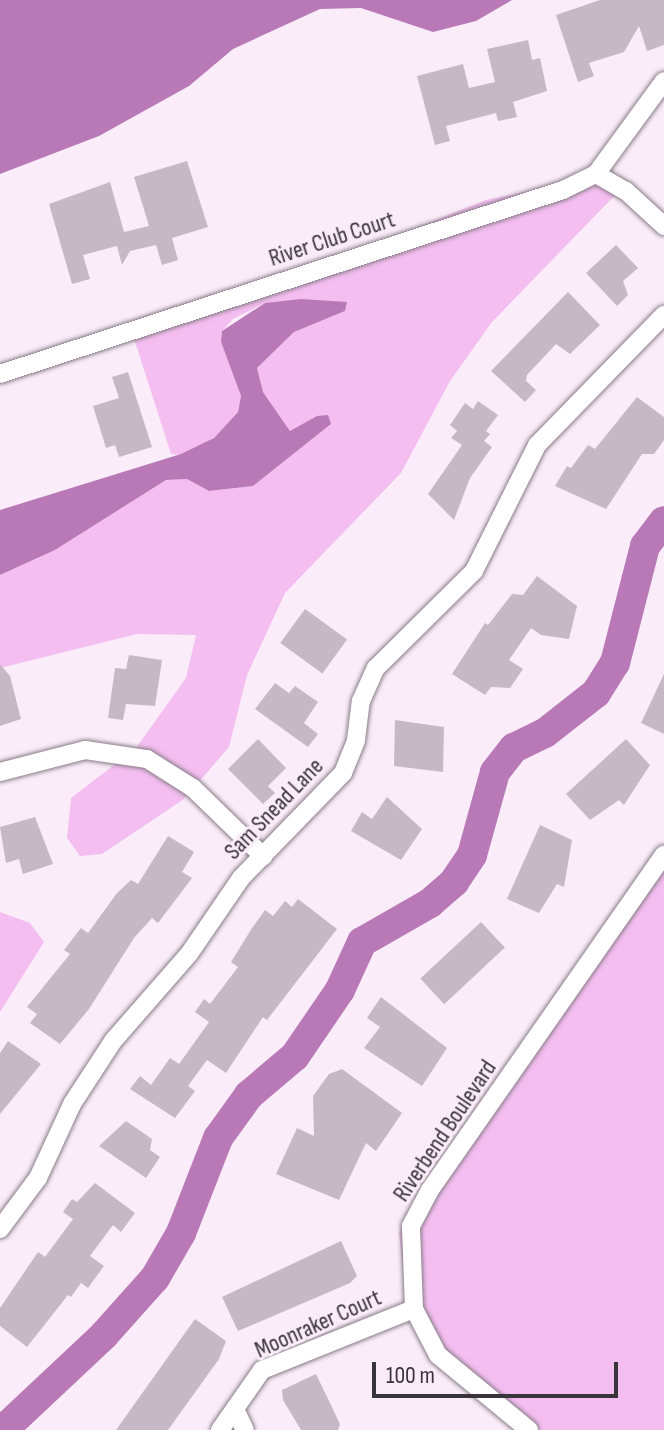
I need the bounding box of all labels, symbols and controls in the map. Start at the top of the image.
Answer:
street label: River Club Court [265,205,399,273]
street label: Sam Snead Lane [218,752,330,866]
street label: Riverbend Boulevard [387,1055,503,1207]
street label: Moonraker Court [250,1283,386,1365]
scale bar [376,1346,622,1396]
text: 100 m [386,1361,435,1390]

